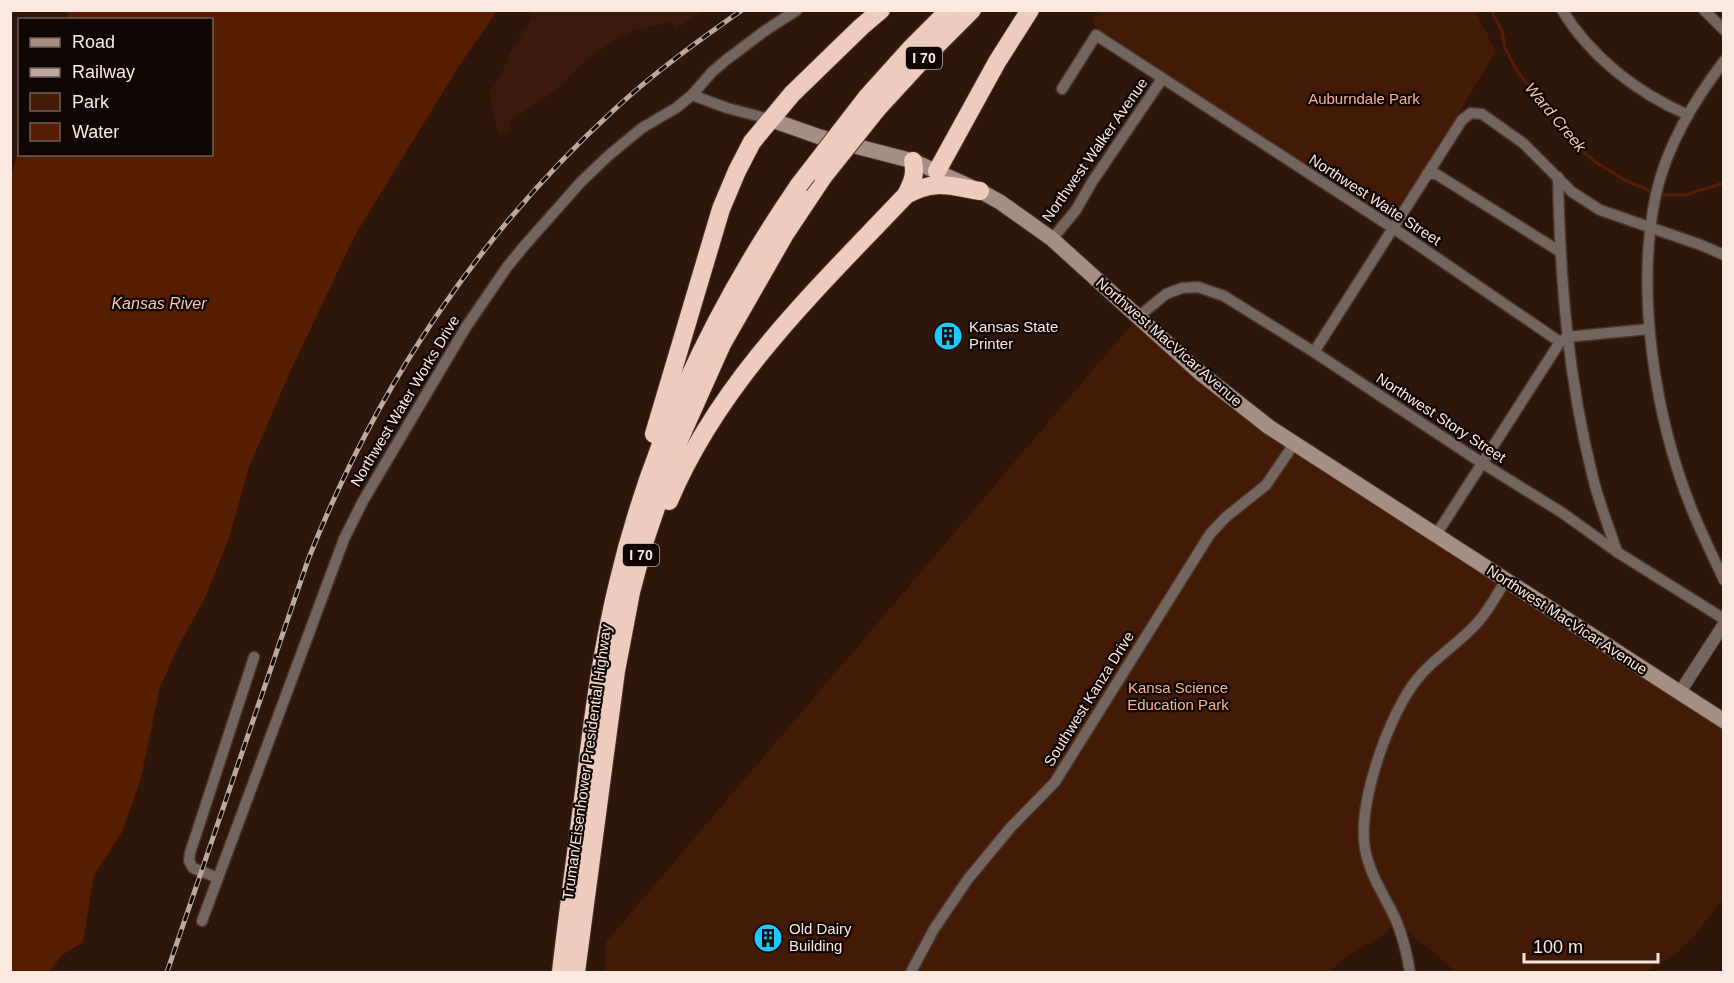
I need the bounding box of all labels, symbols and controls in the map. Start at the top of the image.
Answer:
legend [18,18,213,156]
text: Road [72,32,115,52]
road number: I 70 [906,47,942,69]
text: Railway [72,62,135,82]
street label: Northwest Walker Avenue [1038,74,1151,225]
water label: Ward Creek [1522,79,1590,156]
park label: Auburndale Park [1308,90,1420,107]
text: Park [72,92,110,112]
text: Water [72,122,119,142]
street label: Northwest Waite Street [1306,151,1445,249]
street label: Northwest MacVicar Avenue [1093,274,1246,410]
water label: Kansas River [111,295,207,312]
street label: Northwest Water Works Drive [347,312,463,489]
place label: Kansas State Printer [969,318,1058,352]
building icon: Kansas State Printer [932,320,964,352]
street label: Northwest Story Street [1373,369,1510,466]
road number: I 70 [623,544,659,566]
street label: Northwest MacVicar Avenue [1484,561,1651,678]
street label: Truman/Eisenhower Presidential Highway [559,623,614,901]
street label: Southwest Kanza Drive [1040,628,1137,769]
park label: Kansa Science Education Park [1127,679,1229,713]
place label: Old Dairy Building [789,920,852,954]
building icon: Old Dairy Building [752,922,784,954]
scale bar [1524,926,1658,964]
text: 100 m [1533,937,1583,957]

